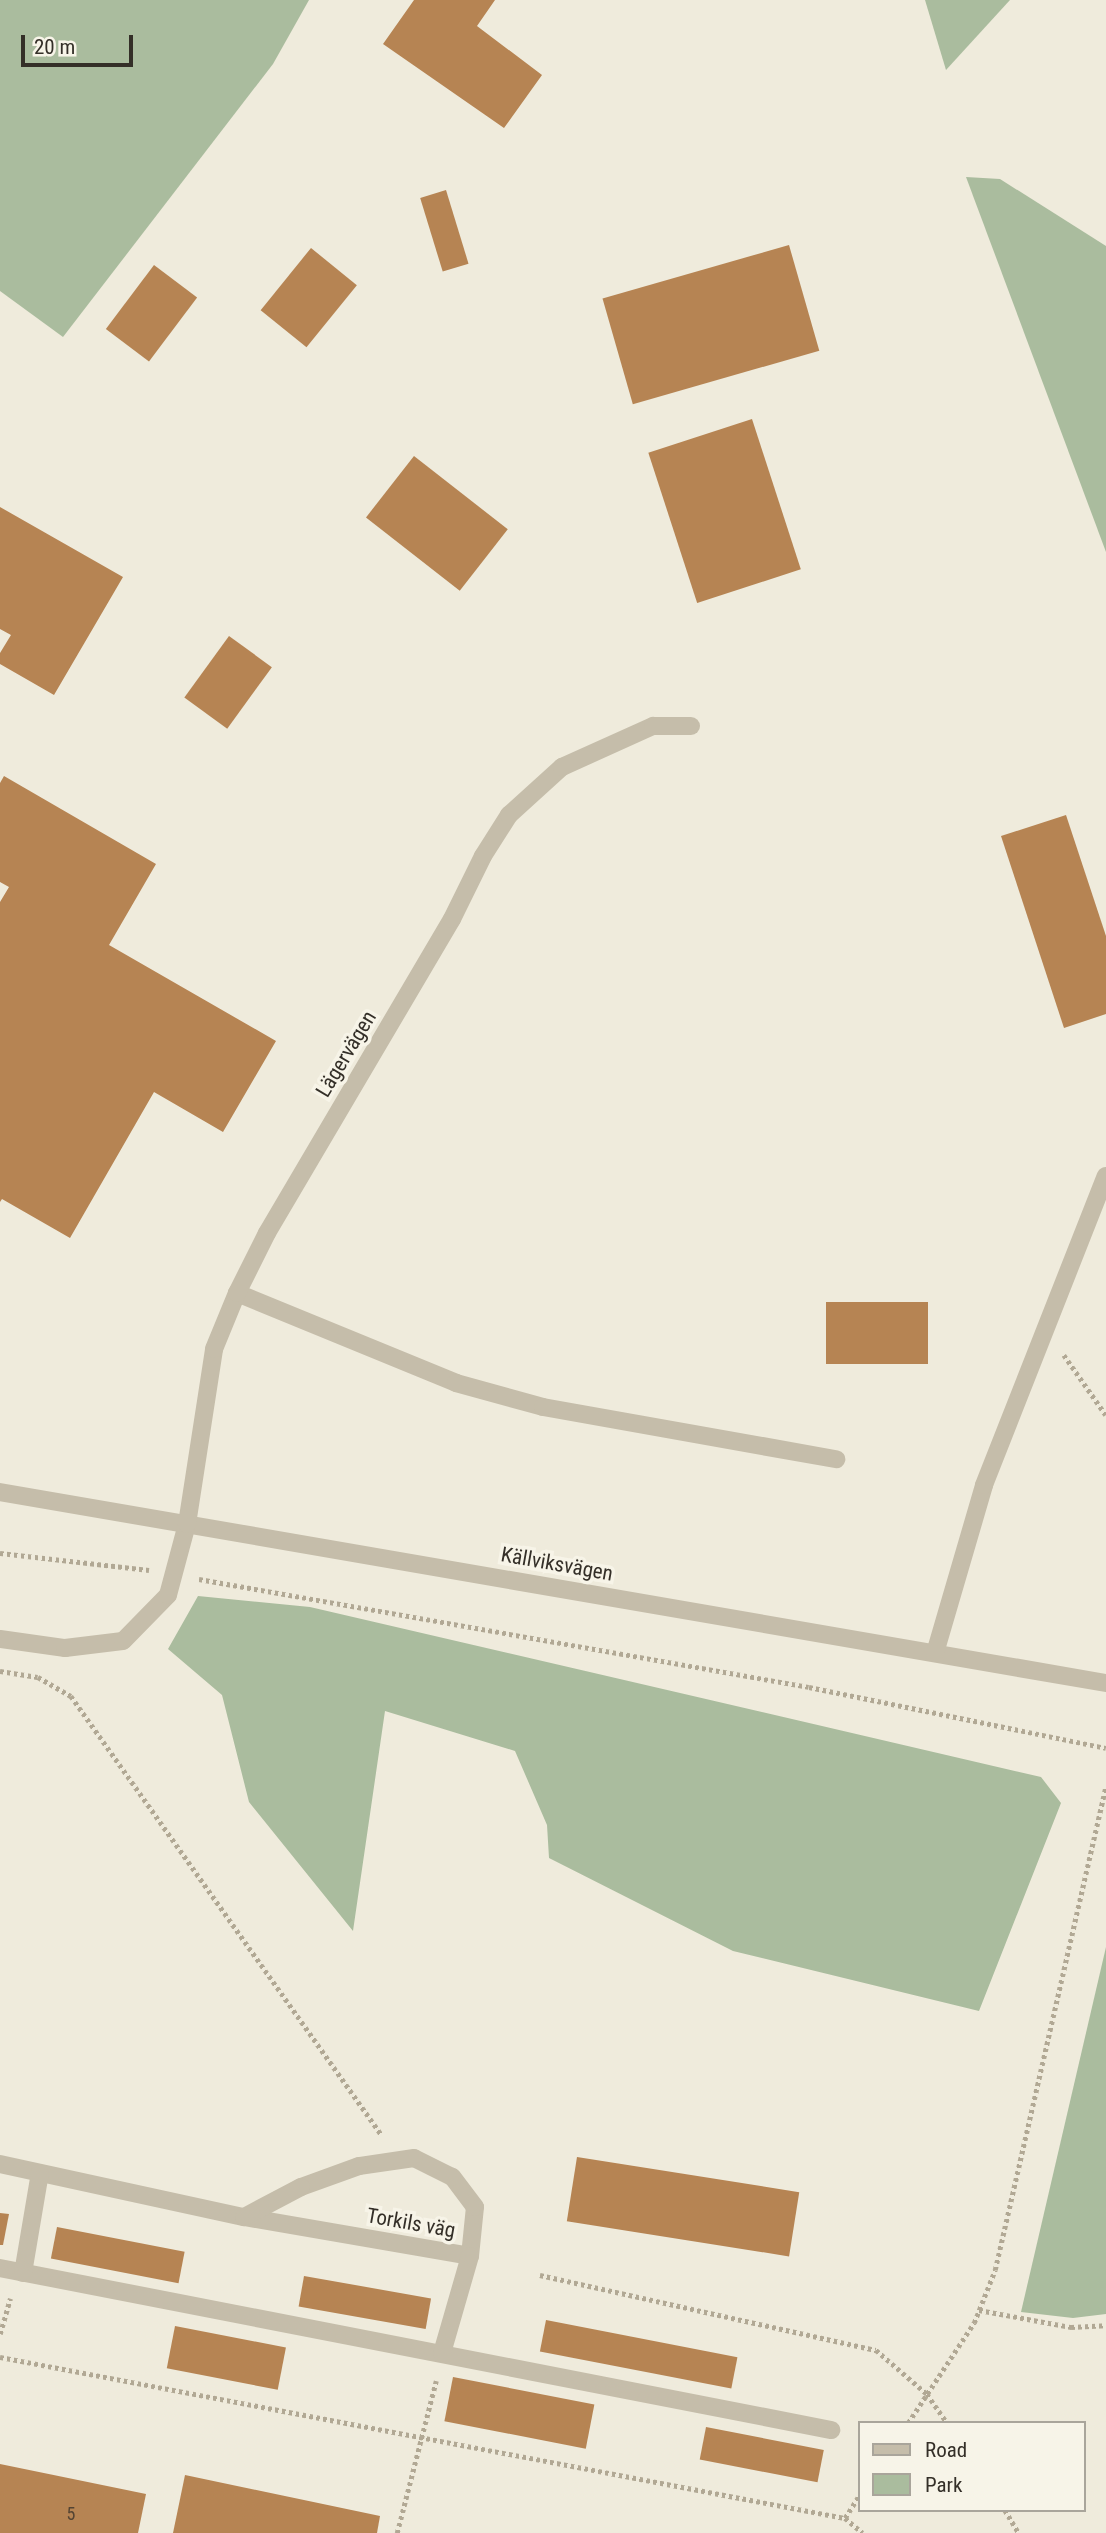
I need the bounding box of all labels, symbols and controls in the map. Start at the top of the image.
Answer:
scale bar [24,21,136,65]
text: 20 m [34,35,75,59]
street label: Lägervägen [310,1006,382,1102]
street label: Källviksvägen [499,1542,615,1586]
street label: Torkils väg [365,2203,457,2243]
legend [858,2421,1085,2512]
text: Road [925,2438,967,2462]
text: Park [925,2473,962,2497]
house number: 5 [67,2503,75,2525]

